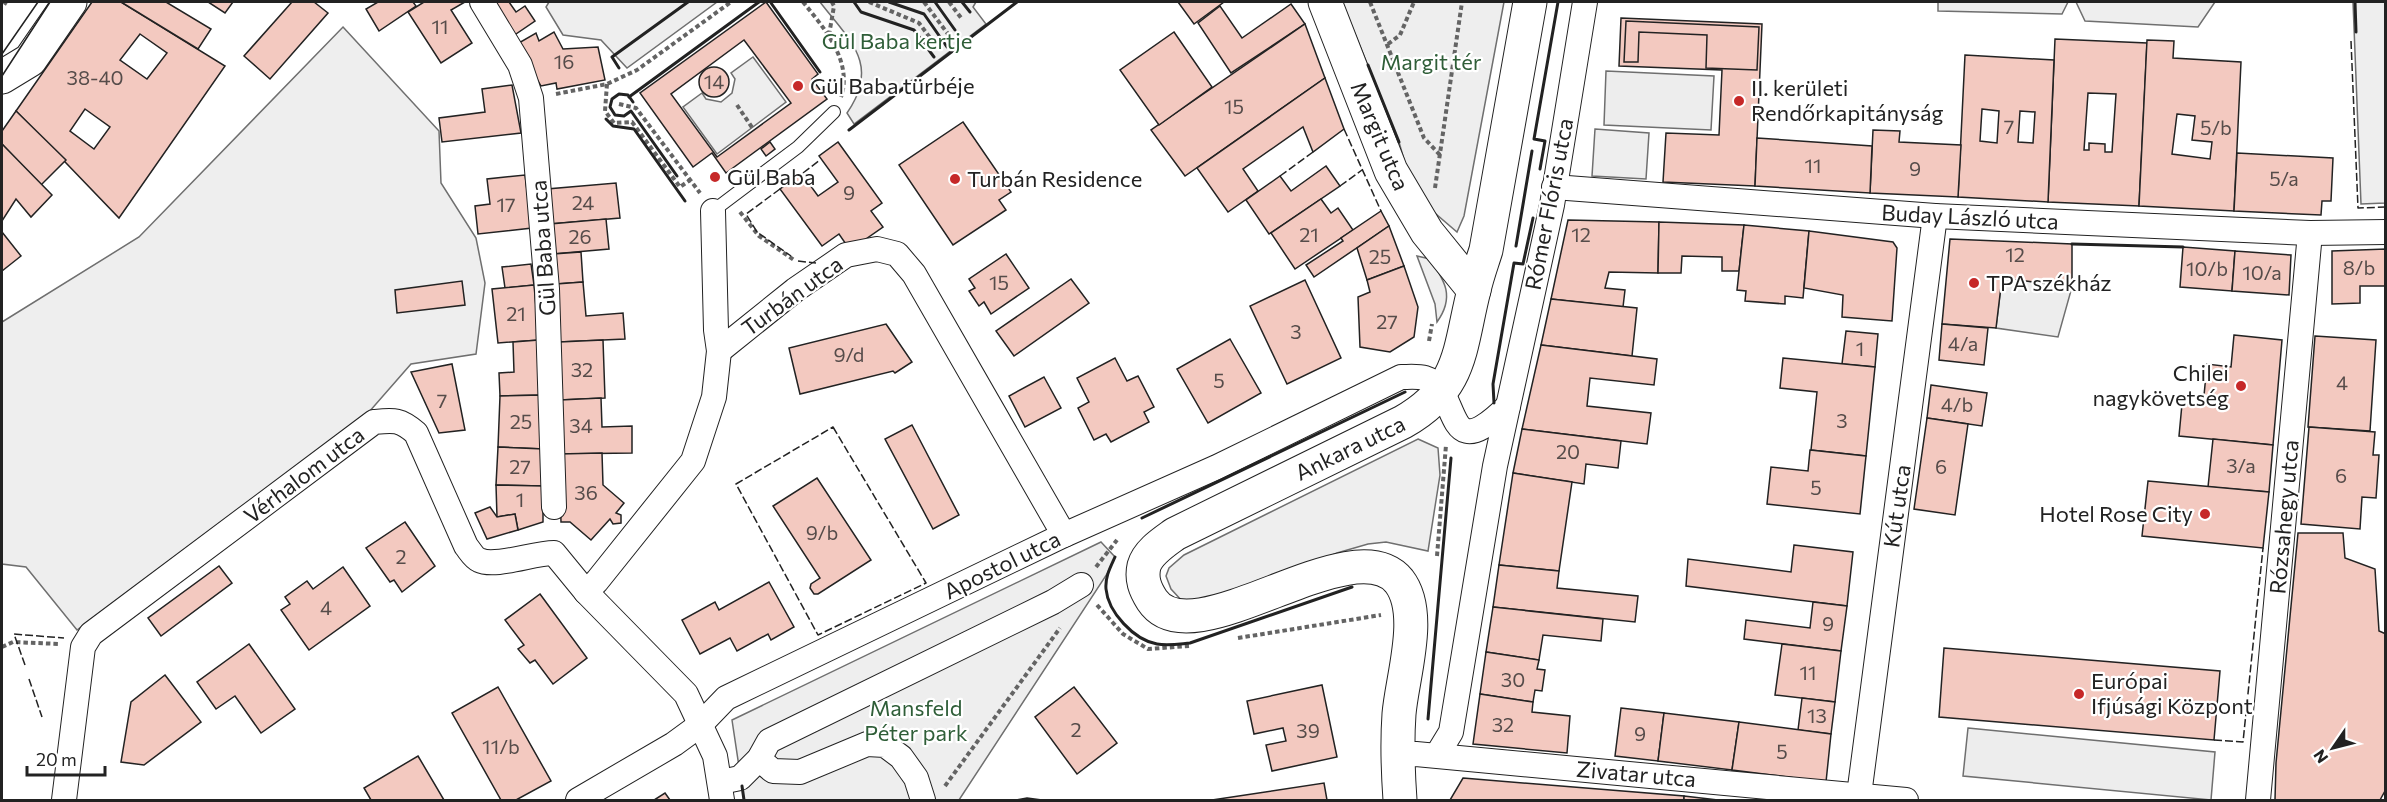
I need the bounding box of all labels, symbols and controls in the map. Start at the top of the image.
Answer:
house number: 11 [431,14,449,38]
park label: Gül Baba kertje [822,27,972,54]
park label: Margit tér [1380,48,1482,75]
house number: 16 [554,49,574,73]
house number: 38-40 [66,65,124,89]
house number: 14 [704,69,724,93]
place label: Gül Baba türbéje [810,72,975,99]
place label: II. kerületi Rendőrkapitányság [1751,74,1943,126]
street label: Margit utca [1345,77,1415,194]
marker: Gül Baba türbéje [791,79,805,93]
house number: 15 [1224,94,1244,118]
marker: II. kerületi Rendőrkapitányság [1732,94,1746,108]
house number: 7 [2004,114,2014,138]
house number: 5/b [2200,115,2232,139]
street label: Rómer Flóris utca [1519,116,1578,292]
house number: 11 [1804,153,1822,177]
house number: 9 [1909,156,1921,180]
place label: Gül Baba [727,163,815,190]
place label: Turbán Residence [967,165,1142,192]
house number: 5/a [2269,166,2299,190]
marker: Gül Baba [708,170,722,184]
marker: Turbán Residence [948,172,962,186]
street label: Gül Baba utca [524,179,561,317]
house number: 9 [843,180,855,204]
house number: 24 [572,190,594,214]
house number: 17 [496,192,516,216]
street label: Buday László utca [1881,198,2059,235]
house number: 21 [1299,222,1319,246]
house number: 12 [1571,222,1591,246]
house number: 26 [568,224,592,248]
house number: 12 [2005,242,2025,266]
house number: 25 [1369,244,1391,268]
street label: Turbán utca [736,250,847,341]
house number: 8/b [2343,255,2375,279]
house number: 10/b [2186,256,2228,280]
house number: 10/a [2242,260,2282,284]
place label: TPA székház [1986,269,2112,296]
house number: 15 [989,270,1009,294]
marker: TPA székház [1967,276,1981,290]
house number: 21 [506,301,526,325]
house number: 27 [1376,309,1398,333]
house number: 3 [1290,319,1302,343]
house number: 4/a [1948,331,1978,355]
house number: 1 [1856,336,1864,360]
house number: 9/d [834,342,864,366]
house number: 32 [571,357,593,381]
place label: Chilei nagykövetség [2093,359,2229,411]
house number: 5 [1213,368,1225,392]
house number: 4 [2336,370,2348,394]
marker: Chilei nagykövetség [2234,379,2248,393]
house number: 7 [437,388,447,412]
house number: 4/b [1941,392,1973,416]
house number: 3 [1836,408,1848,432]
house number: 25 [510,409,532,433]
street label: Ankara utca [1290,409,1409,486]
house number: 34 [569,413,593,437]
street label: Vérhalom utca [238,421,369,529]
house number: 20 [1556,439,1580,463]
street label: Rózsahegy utca [2263,439,2304,595]
house number: 3/a [2226,453,2256,477]
house number: 27 [509,454,531,478]
house number: 6 [1935,454,1947,478]
street label: Kút utca [1877,463,1916,549]
house number: 6 [2335,463,2347,487]
house number: 5 [1810,475,1822,499]
house number: 36 [574,480,598,504]
house number: 1 [516,487,524,511]
place label: Hotel Rose City [2039,500,2193,527]
marker: Hotel Rose City [2198,507,2212,521]
house number: 9/b [806,520,838,544]
street label: Apostol utca [939,525,1065,604]
house number: 2 [395,544,407,568]
house number: 4 [320,595,332,619]
house number: 9 [1822,611,1834,635]
house number: 11 [1799,660,1817,684]
house number: 30 [1501,667,1525,691]
place label: Európai Ifjúsági Központ [2091,667,2253,719]
marker: Európai Ifjúsági Központ [2072,687,2086,701]
park label: Mansfeld Péter park [864,694,968,746]
house number: 13 [1807,703,1827,727]
house number: 32 [1492,712,1514,736]
house number: 2 [1070,717,1082,741]
house number: 39 [1296,718,1320,742]
north arrow [2303,718,2363,778]
house number: 9 [1634,721,1646,745]
house number: 11/b [482,734,520,758]
scale bar [27,739,105,777]
house number: 5 [1776,739,1788,763]
text: N [2309,747,2332,767]
text: 20 m [36,748,77,770]
street label: Zivatar utca [1575,755,1697,792]

